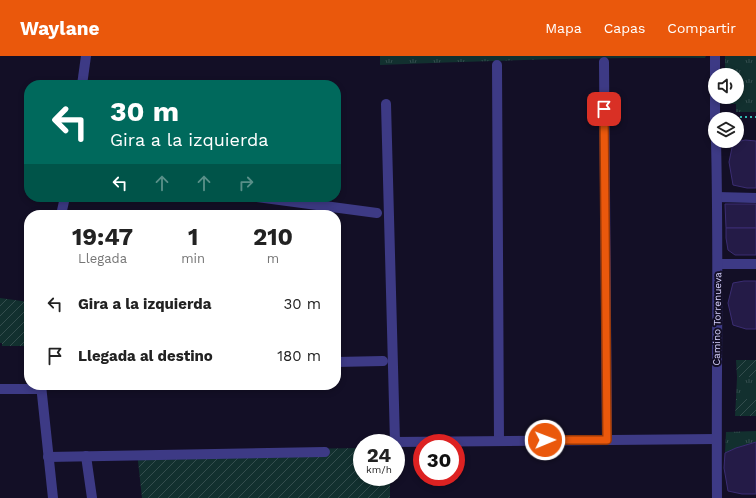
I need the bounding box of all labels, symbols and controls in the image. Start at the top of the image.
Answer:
text: Waylane [20,17,99,40]
text: Mapa [545,20,582,36]
text: Capas [604,20,645,36]
text: Compartir [667,20,736,36]
map controls [708,68,744,148]
button: sound [708,68,744,104]
pin [587,92,621,126]
text: 30 m [110,95,179,128]
icon: left [44,96,96,148]
icon: arrive [593,98,615,120]
button: layers [708,112,744,148]
text: Gira a la izquierda [110,129,269,150]
icon: left [109,172,131,194]
icon: ahead [151,172,173,194]
icon: ahead [193,172,215,194]
icon: right [235,172,257,194]
text: 19:47 [72,223,133,251]
text: 1 [188,223,198,251]
text: 210 [253,223,293,251]
text: Llegada [78,251,127,266]
text: min [181,251,205,266]
text: m [267,251,279,266]
street label: Camino Torrenueva [711,272,723,366]
icon: left [44,293,66,315]
text: Gira a la izquierda [78,295,211,313]
text: 30 m [284,295,321,313]
icon: arrive [44,345,66,367]
text: Llegada al destino [78,347,213,365]
text: 180 m [277,347,321,365]
position arrow [524,419,566,461]
speed limit sign: 30 [413,434,465,486]
text: 24 [367,443,391,467]
text: km/h [366,464,392,475]

